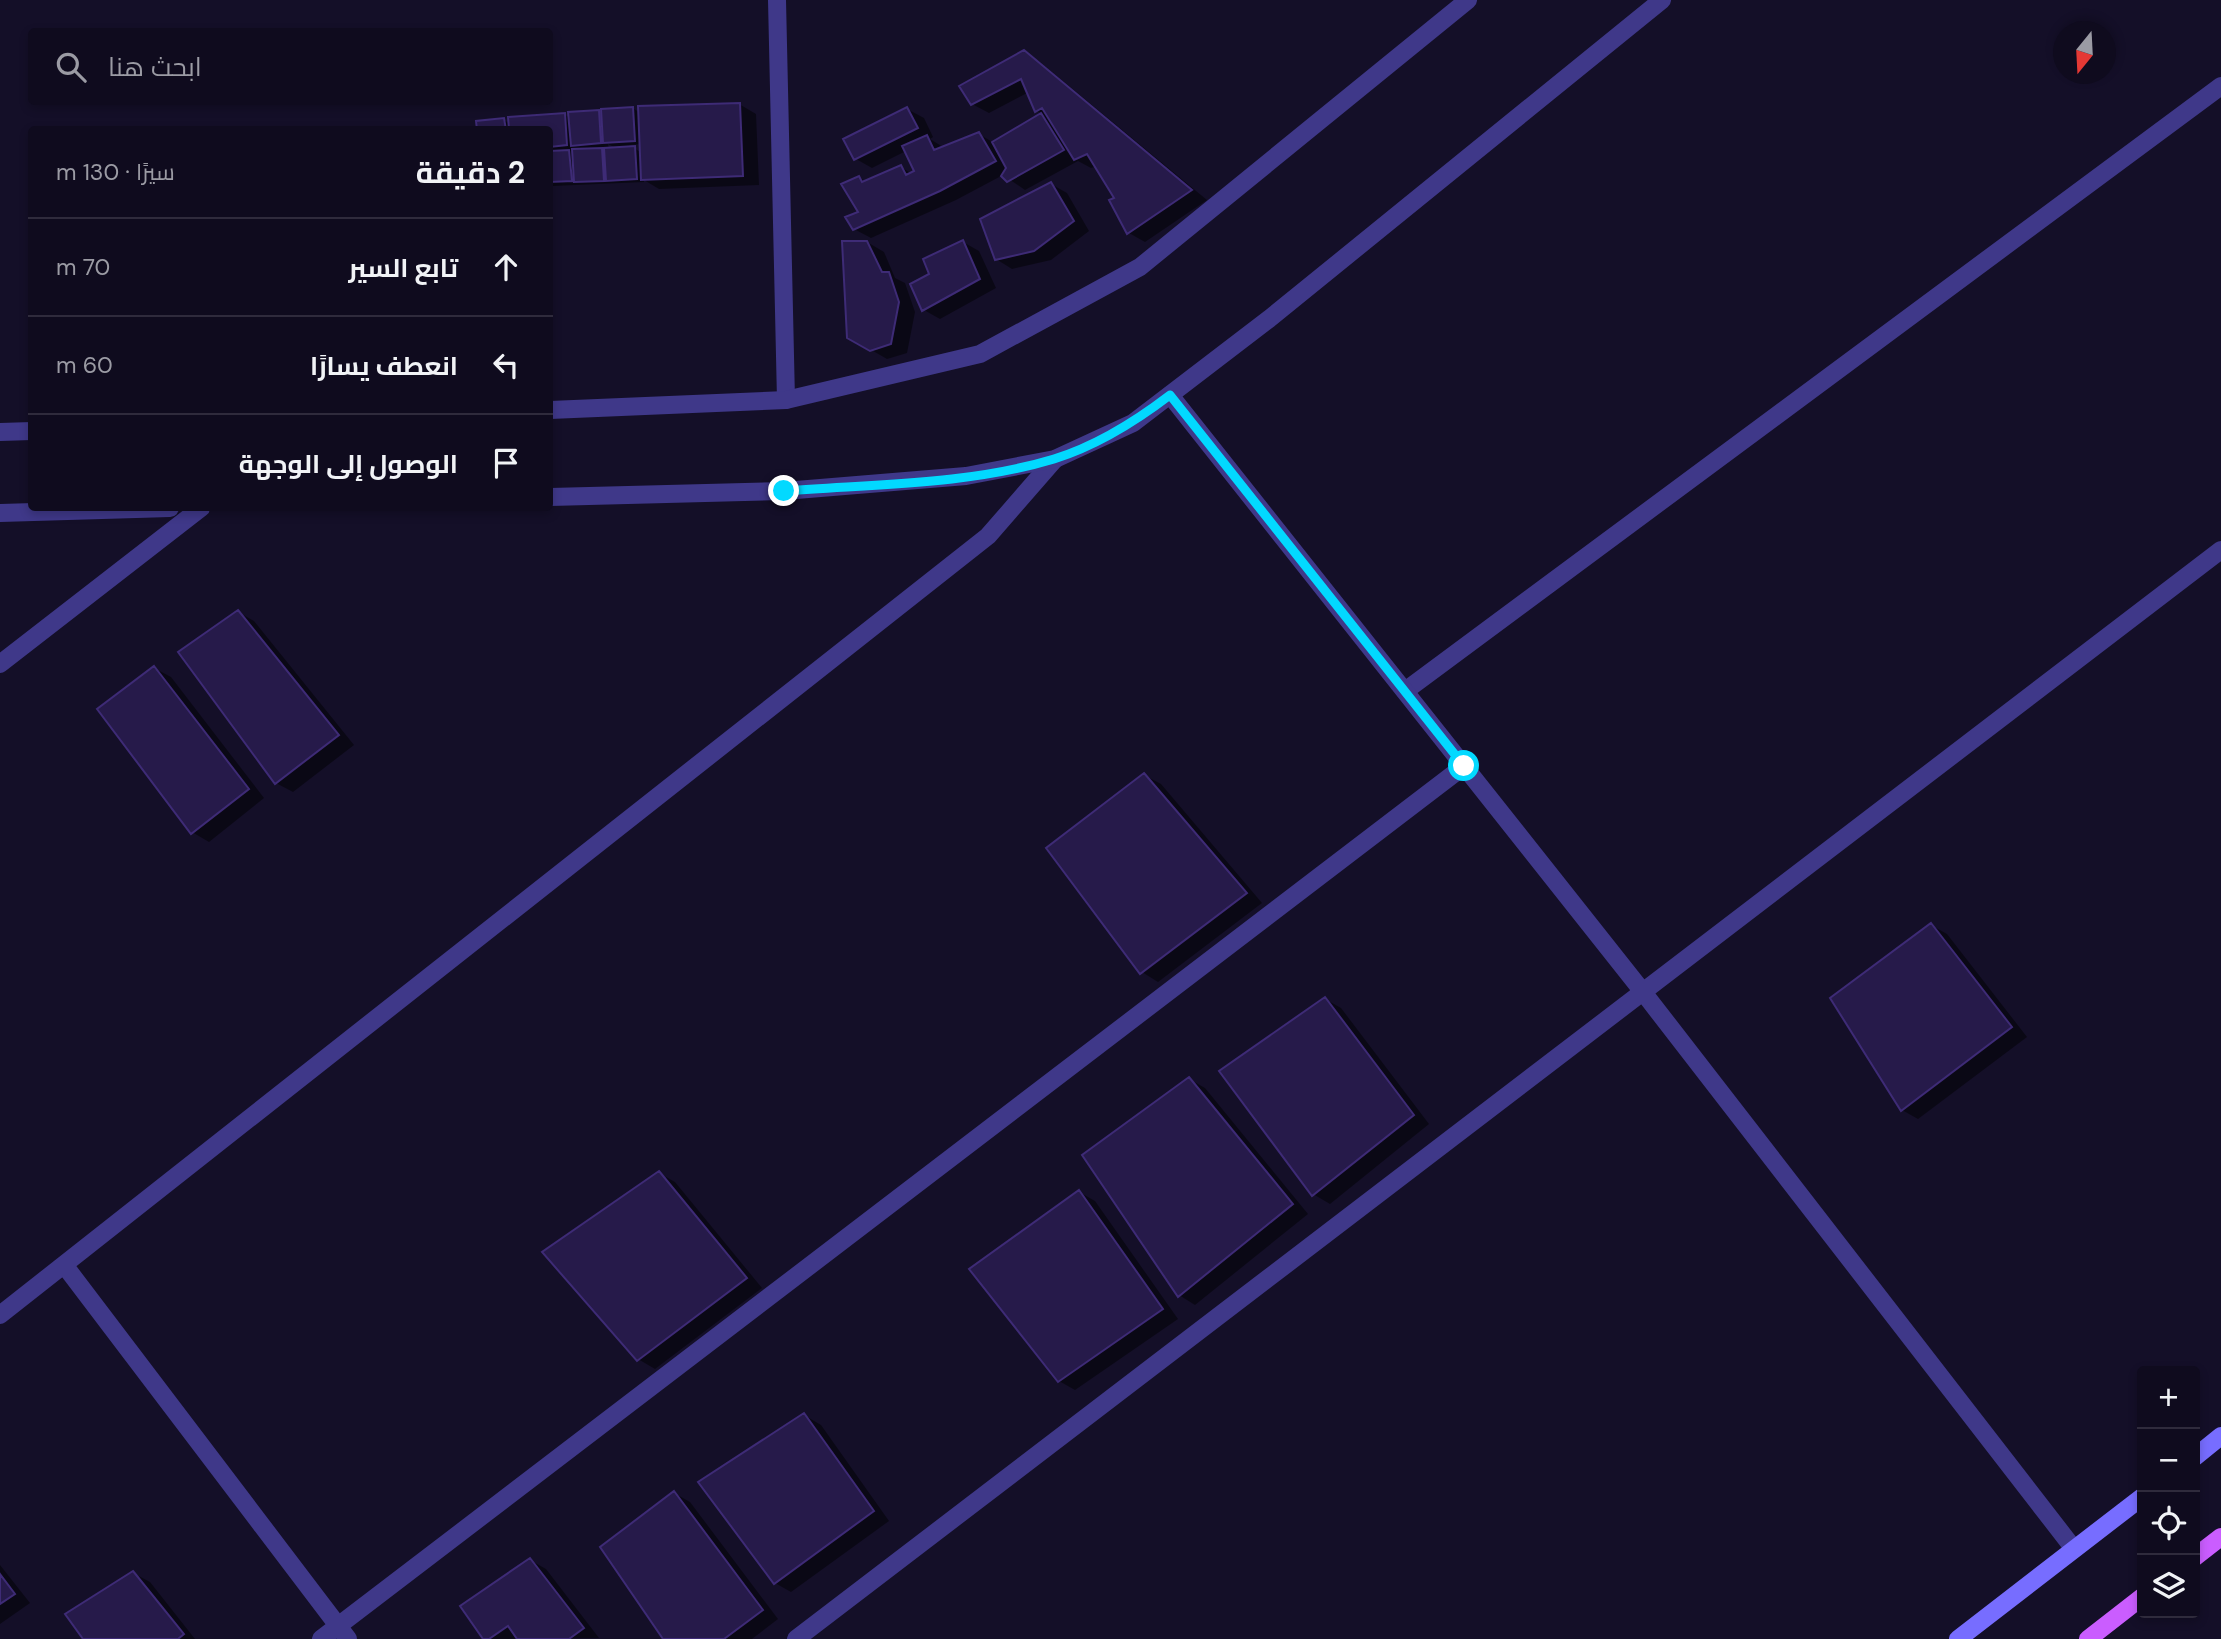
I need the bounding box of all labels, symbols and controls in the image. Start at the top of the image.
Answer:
north arrow [2053,21,2116,84]
search box [28,28,553,105]
icon: search [52,48,90,86]
text: ابحث هنا [108,50,202,84]
text: 2 دقيقة [416,153,525,192]
text: سيرًا · 130 m [56,157,175,187]
icon: ahead [487,248,525,286]
text: تابع السير [349,251,458,285]
text: 70 m [56,252,110,282]
icon: left [487,346,525,384]
text: انعطف يسارًا [310,349,458,383]
text: 60 m [56,350,113,380]
icon: arrive [487,444,525,482]
text: الوصول إلى الوجهة [239,447,458,481]
route end [768,475,799,506]
route start [1448,750,1479,781]
map controls [2137,1366,2200,1618]
button: + [2137,1366,2200,1429]
button: − [2137,1429,2200,1492]
button: locate [2137,1492,2200,1555]
button: layers [2137,1555,2200,1618]

